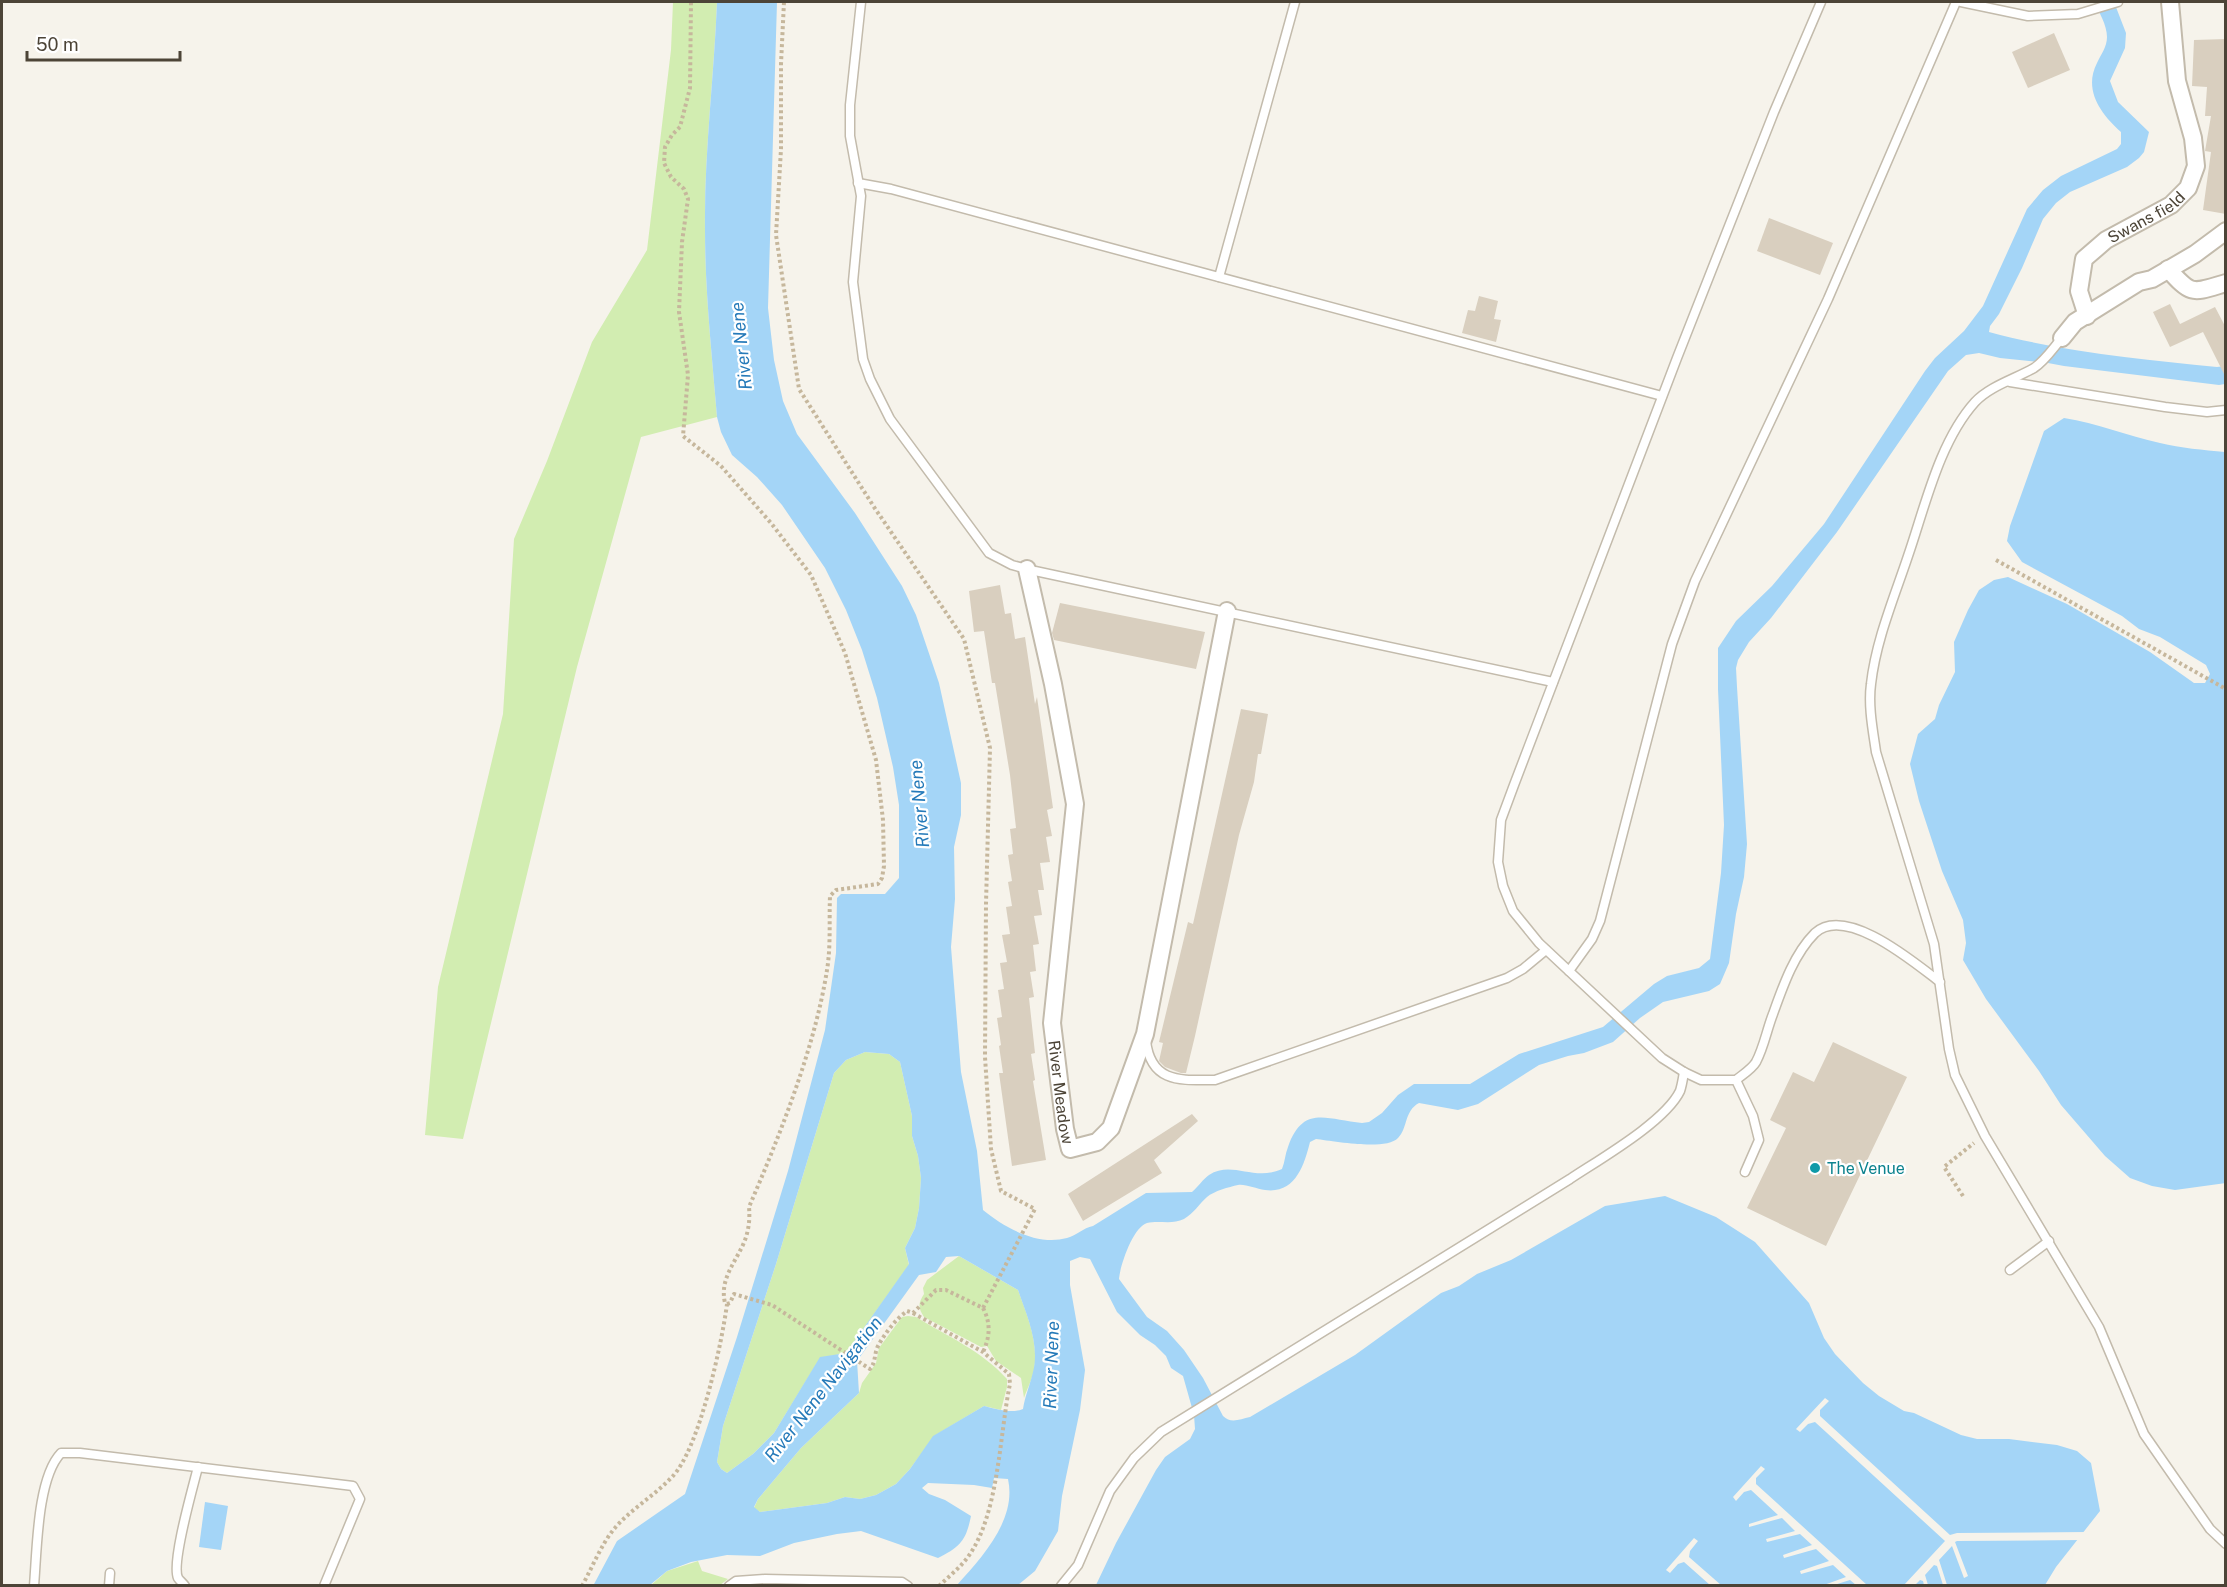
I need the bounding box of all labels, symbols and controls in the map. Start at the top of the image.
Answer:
scale bar [27,24,180,62]
text: 50 m [36,34,79,55]
street label: Swans field [2104,187,2189,247]
water label: River Nene [726,301,756,391]
water label: River Nene [905,759,933,849]
street label: River Meadow [1045,1039,1078,1147]
place label: The Venue [1827,1159,1905,1178]
marker: The Venue [1808,1161,1822,1175]
water label: River Nene Navigation [760,1312,886,1466]
water label: River Nene [1039,1320,1063,1409]

